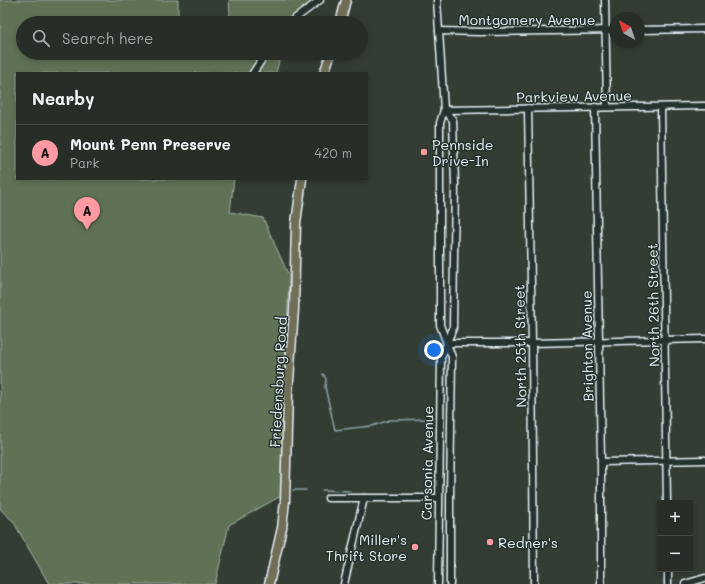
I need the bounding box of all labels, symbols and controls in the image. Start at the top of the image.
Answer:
street label: Montgomery Avenue [459,10,595,29]
north arrow [609,12,645,48]
search box [16,16,368,60]
icon: search [30,27,52,49]
text: Search here [62,28,153,48]
street label: Parkview Avenue [516,85,632,107]
text: Nearby [32,87,94,109]
text: Mount Penn Preserve [70,134,231,154]
place label: Pennside Drive-In [432,135,493,170]
text: A [40,144,50,161]
text: 420 m [315,144,352,161]
marker: Pennside Drive-In [419,147,429,157]
text: Park [70,154,99,171]
pin: A [74,197,100,230]
street label: North 26th Street [642,243,664,367]
street label: North 25th Street [509,284,531,408]
street label: Brighton Avenue [577,290,597,402]
street label: Friedensburg Road [265,316,291,448]
your location [424,340,444,360]
street label: Carsonia Avenue [417,406,437,520]
map controls [657,500,693,572]
button: + [657,500,693,536]
place label: Miller's Thrift Store [326,530,407,565]
place label: Redner's [498,533,558,552]
button: − [657,536,693,572]
marker: Redner's [485,537,495,547]
marker: Miller's Thrift Store [410,542,420,552]

